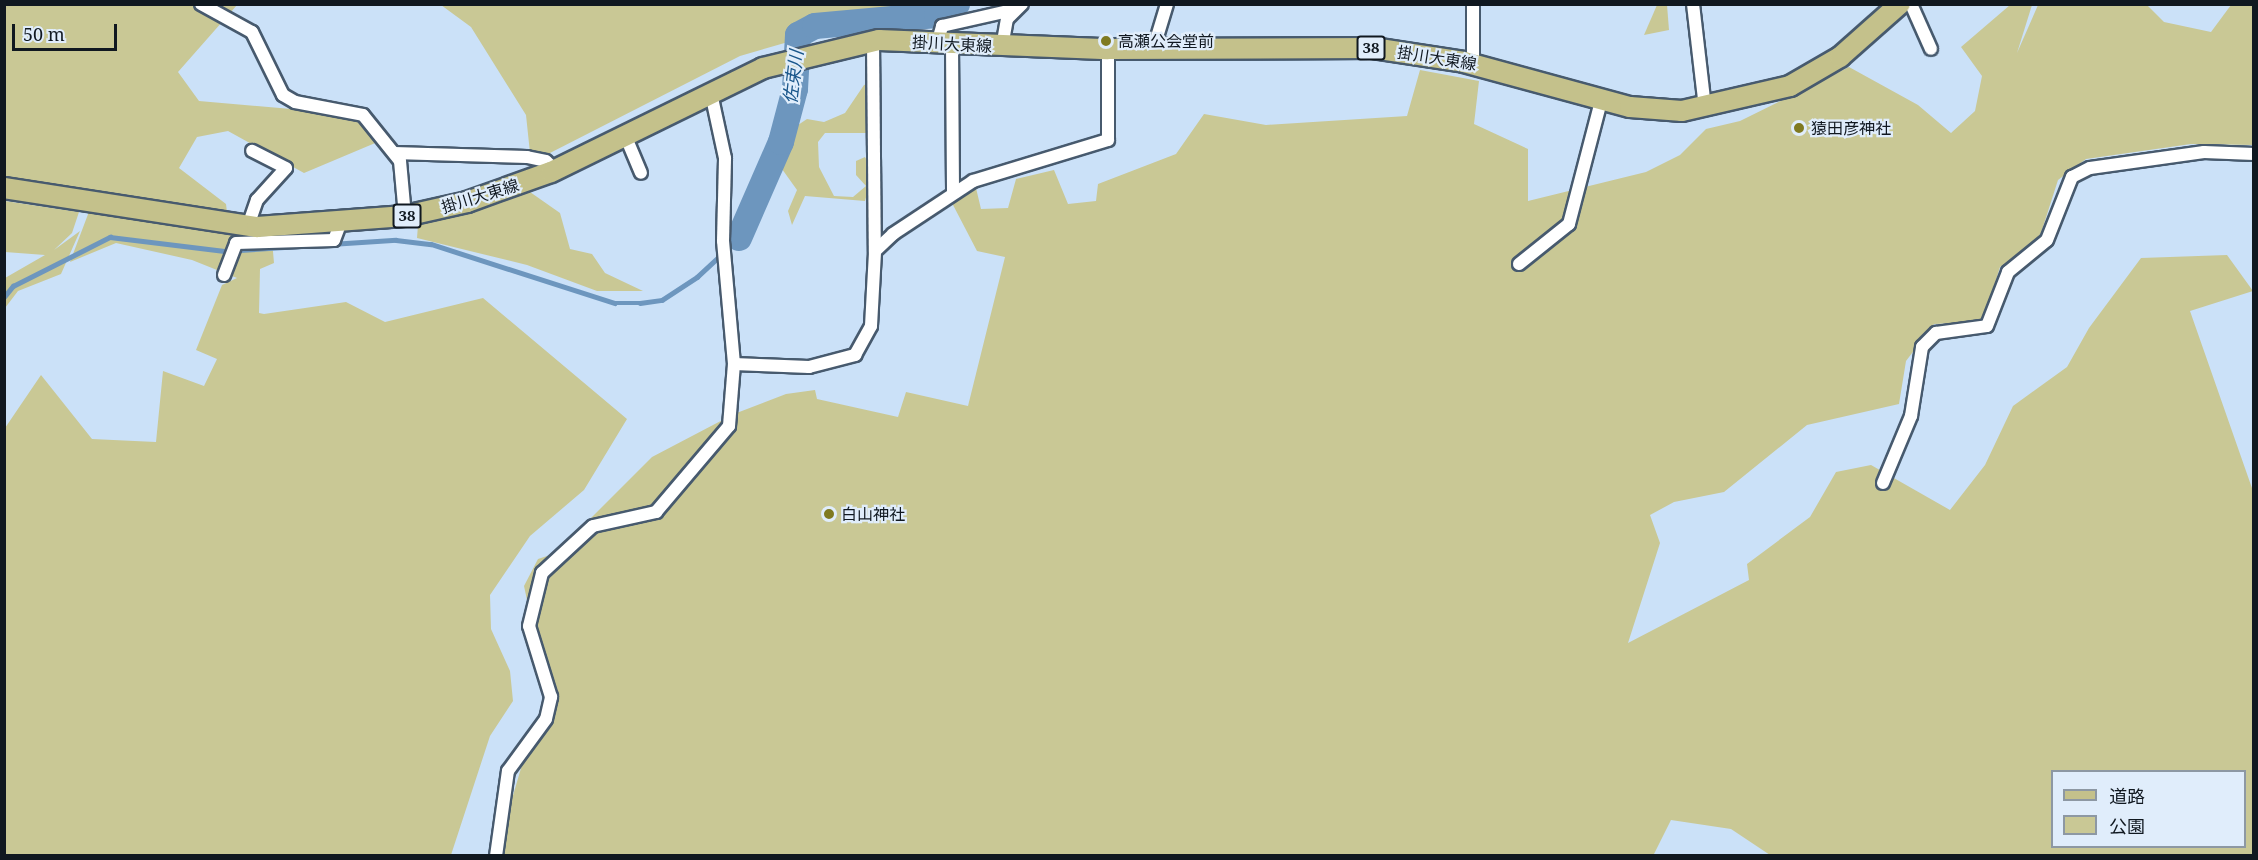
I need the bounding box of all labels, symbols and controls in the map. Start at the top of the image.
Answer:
scale bar [15,12,120,50]
text: 50 m [23,22,65,46]
place label: 高瀬公会堂前 [1118,31,1214,51]
street label: 掛川大東線 [912,32,992,56]
marker: 高瀬公会堂前 [1099,34,1113,48]
road number: 38 [1356,36,1386,60]
street label: 掛川大東線 [1396,42,1478,74]
water label: 佐束川 [779,49,807,105]
place label: 猿田彦神社 [1811,118,1891,138]
marker: 猿田彦神社 [1792,121,1806,135]
street label: 掛川大東線 [439,175,521,217]
road number: 38 [392,204,422,228]
place label: 白山神社 [841,504,905,524]
marker: 白山神社 [822,507,836,521]
legend [2051,770,2246,848]
text: 道路 [2109,784,2145,808]
text: 公園 [2109,814,2145,838]

